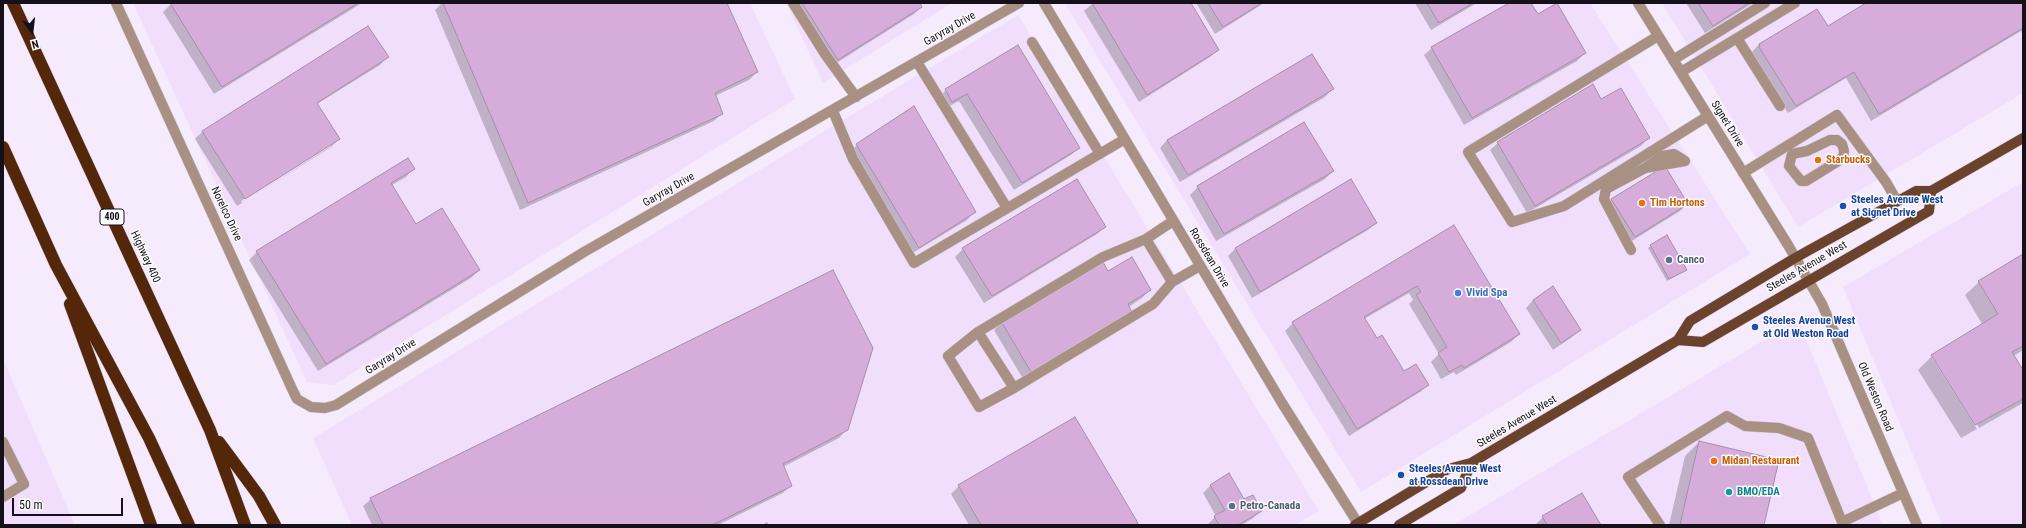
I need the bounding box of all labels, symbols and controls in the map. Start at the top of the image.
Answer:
street label: Garyray Drive [922,9,978,49]
north arrow [12,12,52,52]
text: N [30,37,40,51]
street label: Signet Drive [1708,99,1746,149]
place label: Starbucks [1826,153,1870,167]
marker: Starbucks [1813,155,1823,165]
street label: Garyray Drive [641,170,697,210]
street label: Norelco Drive [208,185,244,243]
place label: Steeles Avenue West at Signet Drive [1851,193,1943,219]
place label: Tim Hortons [1650,196,1705,210]
marker: Tim Hortons [1637,198,1647,208]
marker: Steeles Avenue West at Signet Drive [1838,201,1848,211]
road number: 400 [100,209,124,225]
street label: Rossdean Drive [1186,226,1232,290]
street label: Highway 400 [127,229,163,285]
street label: Steeles Avenue West [1765,239,1849,295]
place label: Canco [1677,253,1704,267]
marker: Canco [1664,255,1674,265]
place label: Vivid Spa [1466,286,1507,300]
marker: Vivid Spa [1453,288,1463,298]
place label: Steeles Avenue West at Old Weston Road [1763,314,1855,340]
marker: Steeles Avenue West at Old Weston Road [1750,322,1760,332]
street label: Garyray Drive [363,336,419,378]
street label: Old Weston Road [1854,360,1896,434]
street label: Steeles Avenue West [1475,393,1559,451]
place label: Midan Restaurant [1722,454,1799,468]
marker: Midan Restaurant [1709,456,1719,466]
place label: Steeles Avenue West at Rossdean Drive [1409,462,1501,488]
marker: Steeles Avenue West at Rossdean Drive [1396,470,1406,480]
place label: BMO/EDA [1737,485,1780,499]
marker: BMO/EDA [1724,487,1734,497]
scale bar [14,490,125,516]
text: 50 m [19,498,43,512]
place label: Petro-Canada [1240,499,1300,513]
marker: Petro-Canada [1227,501,1237,511]

